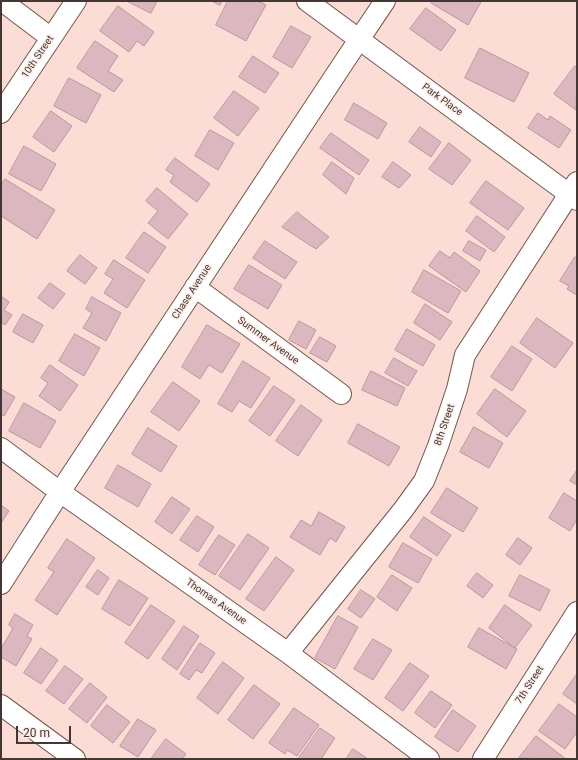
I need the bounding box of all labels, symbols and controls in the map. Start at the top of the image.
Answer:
street label: 10th Street [19,33,57,81]
street label: Park Place [419,81,465,119]
street label: Chase Avenue [170,262,214,322]
street label: Summer Avenue [235,315,301,367]
street label: 8th Street [432,403,458,447]
street label: Thomas Avenue [183,577,249,627]
street label: 7th Street [513,664,547,706]
scale bar [18,718,73,744]
text: 20 m [23,726,50,740]

